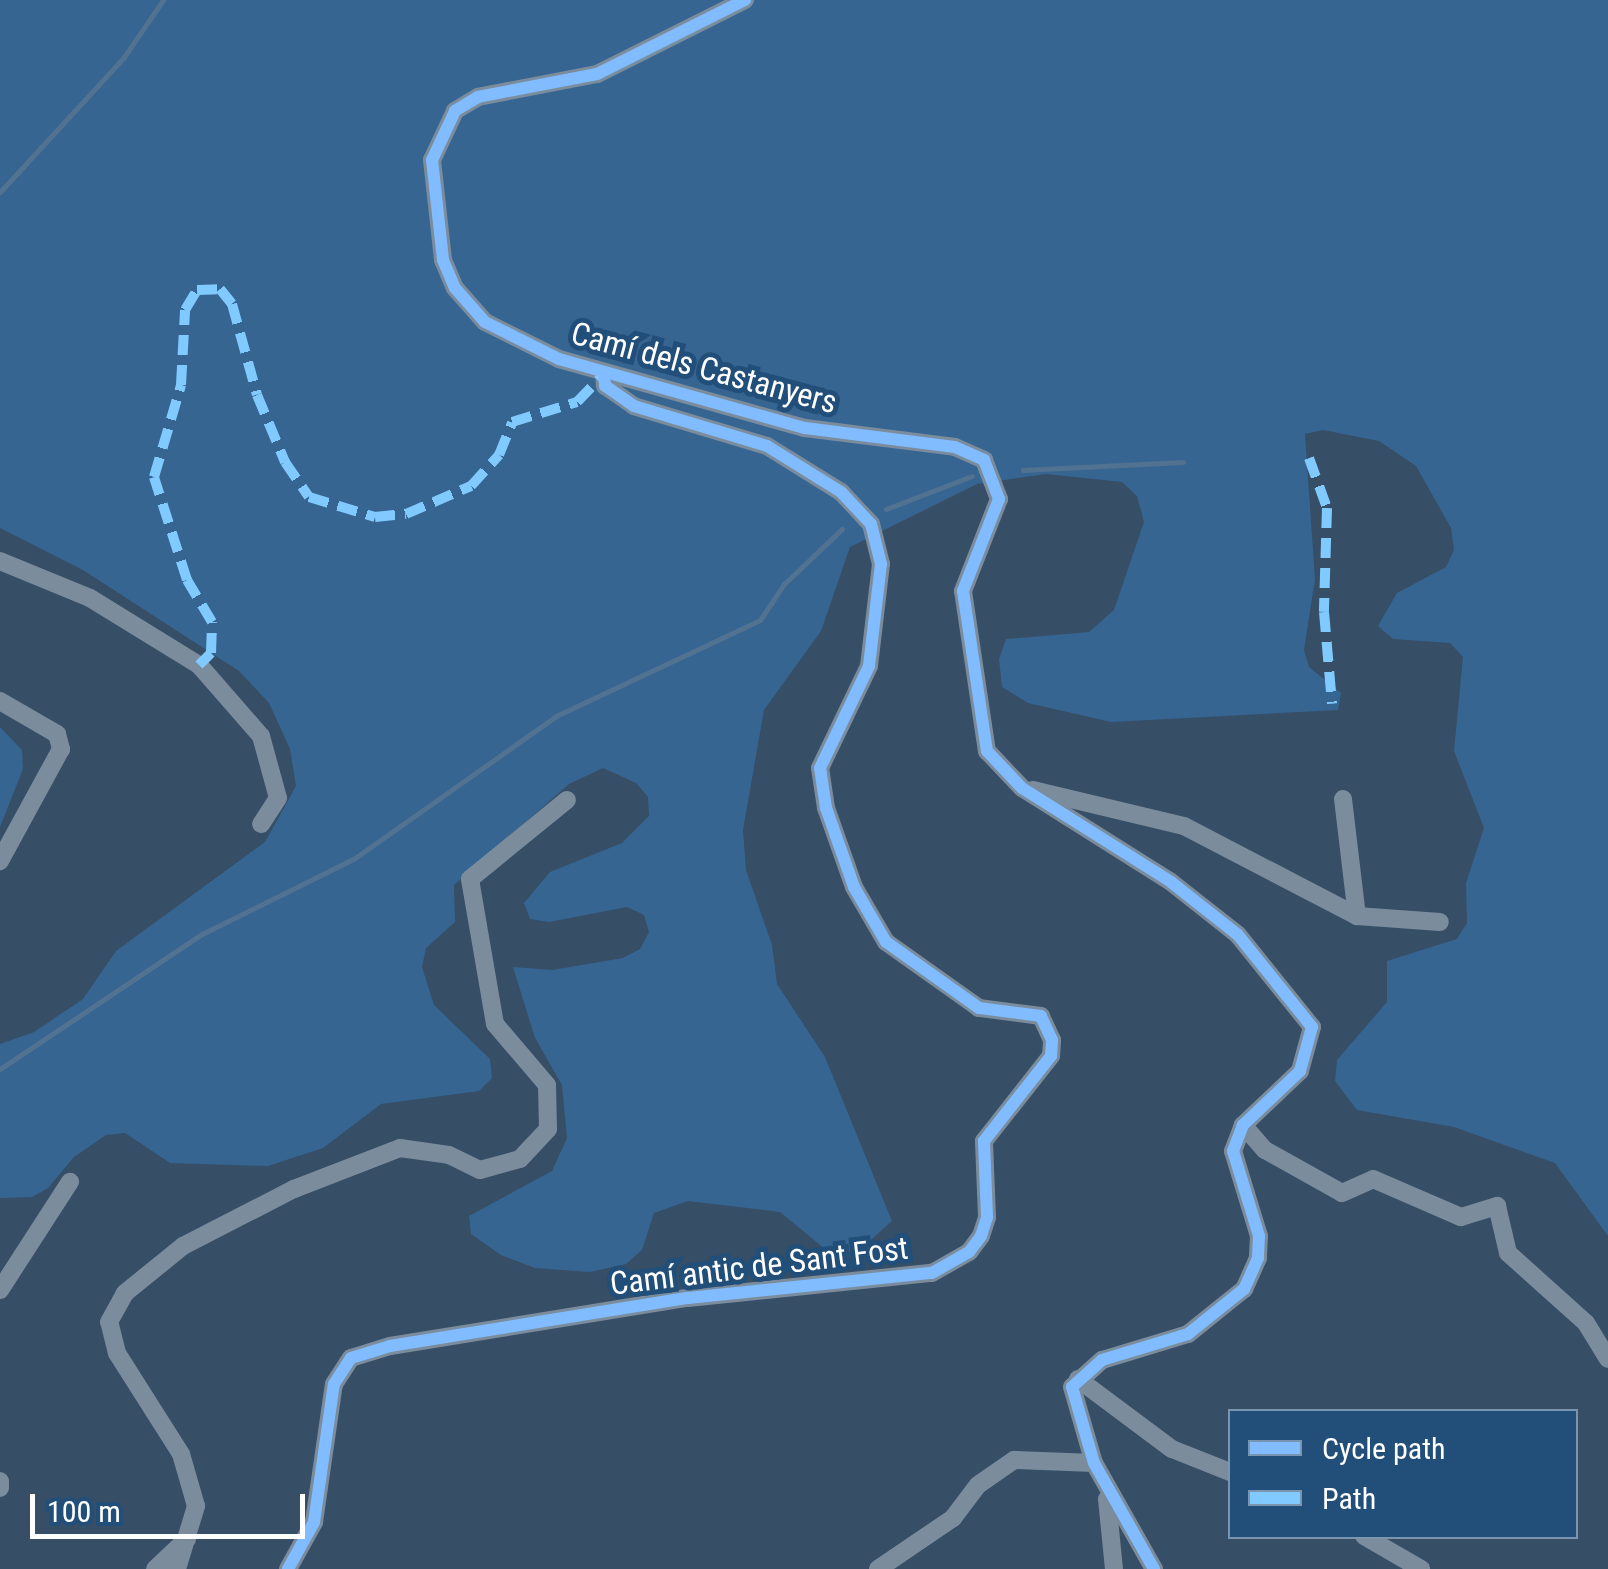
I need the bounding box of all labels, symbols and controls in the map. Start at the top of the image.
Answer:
street label: Camí dels Castanyers [567,314,841,422]
street label: Camí antic de Sant Fost [608,1229,910,1303]
legend [1228,1409,1578,1539]
text: Cycle path [1322,1431,1446,1466]
scale bar [35,1474,310,1536]
text: Path [1322,1481,1376,1516]
text: 100 m [47,1494,121,1529]

